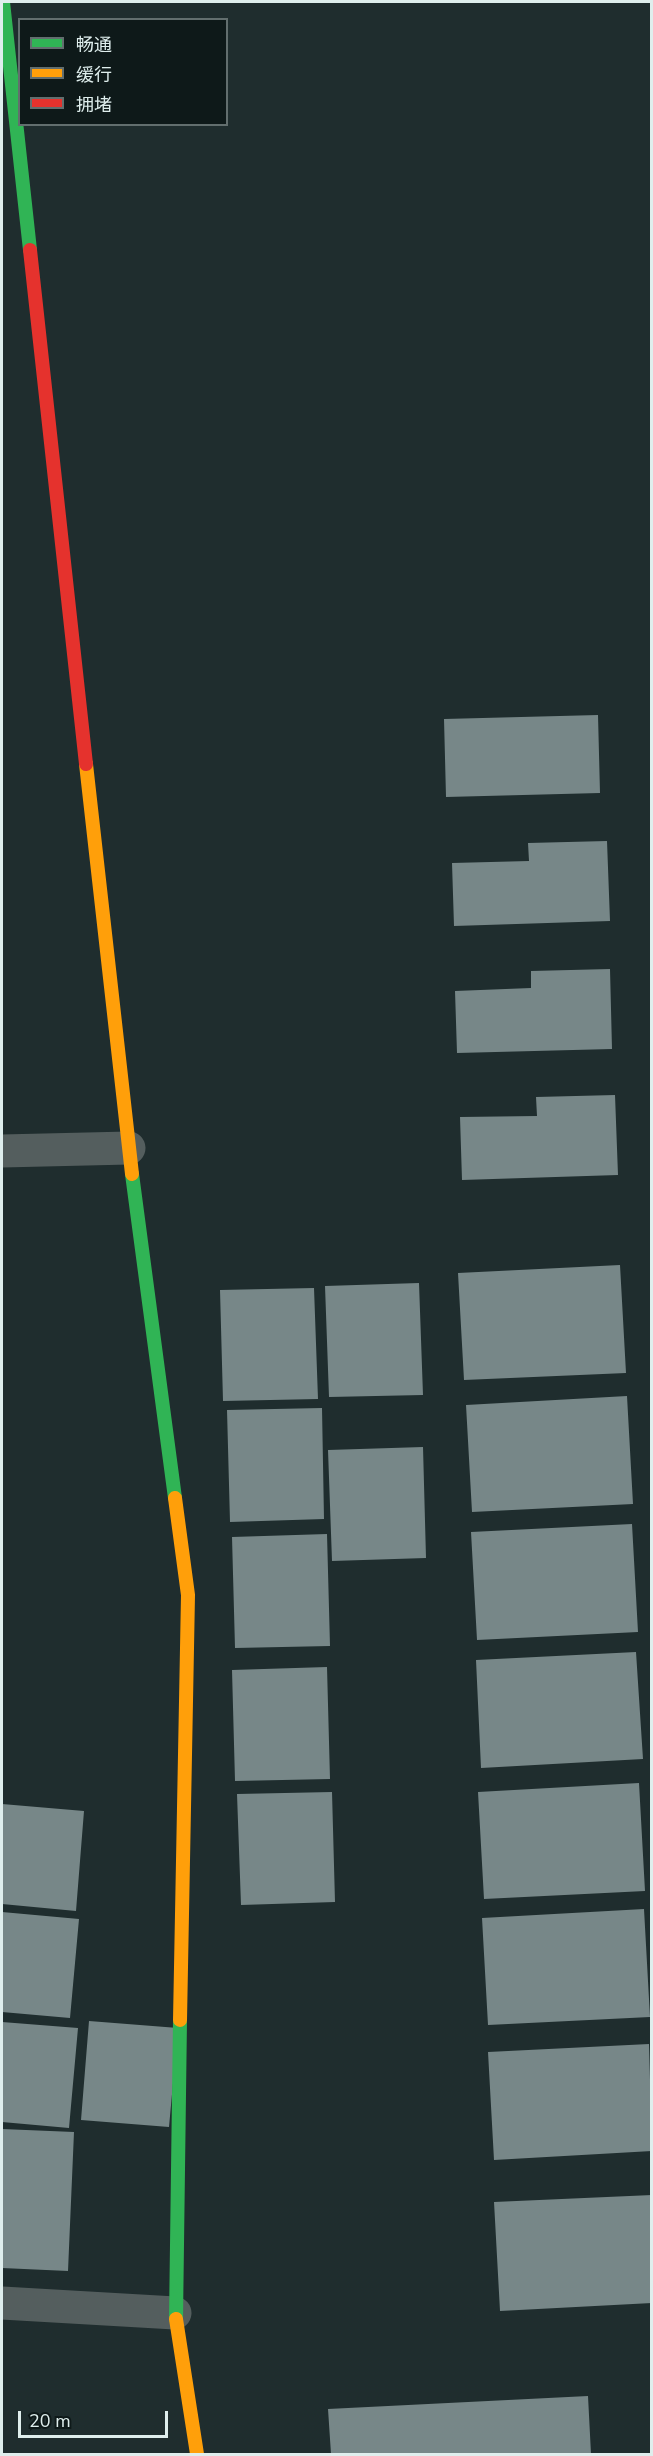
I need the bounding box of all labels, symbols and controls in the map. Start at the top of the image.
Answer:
legend [18,18,228,126]
text: 畅通 [76,33,112,57]
text: 缓行 [76,63,112,87]
text: 拥堵 [76,93,112,117]
scale bar [21,2399,171,2437]
text: 20 m [29,2409,71,2433]

